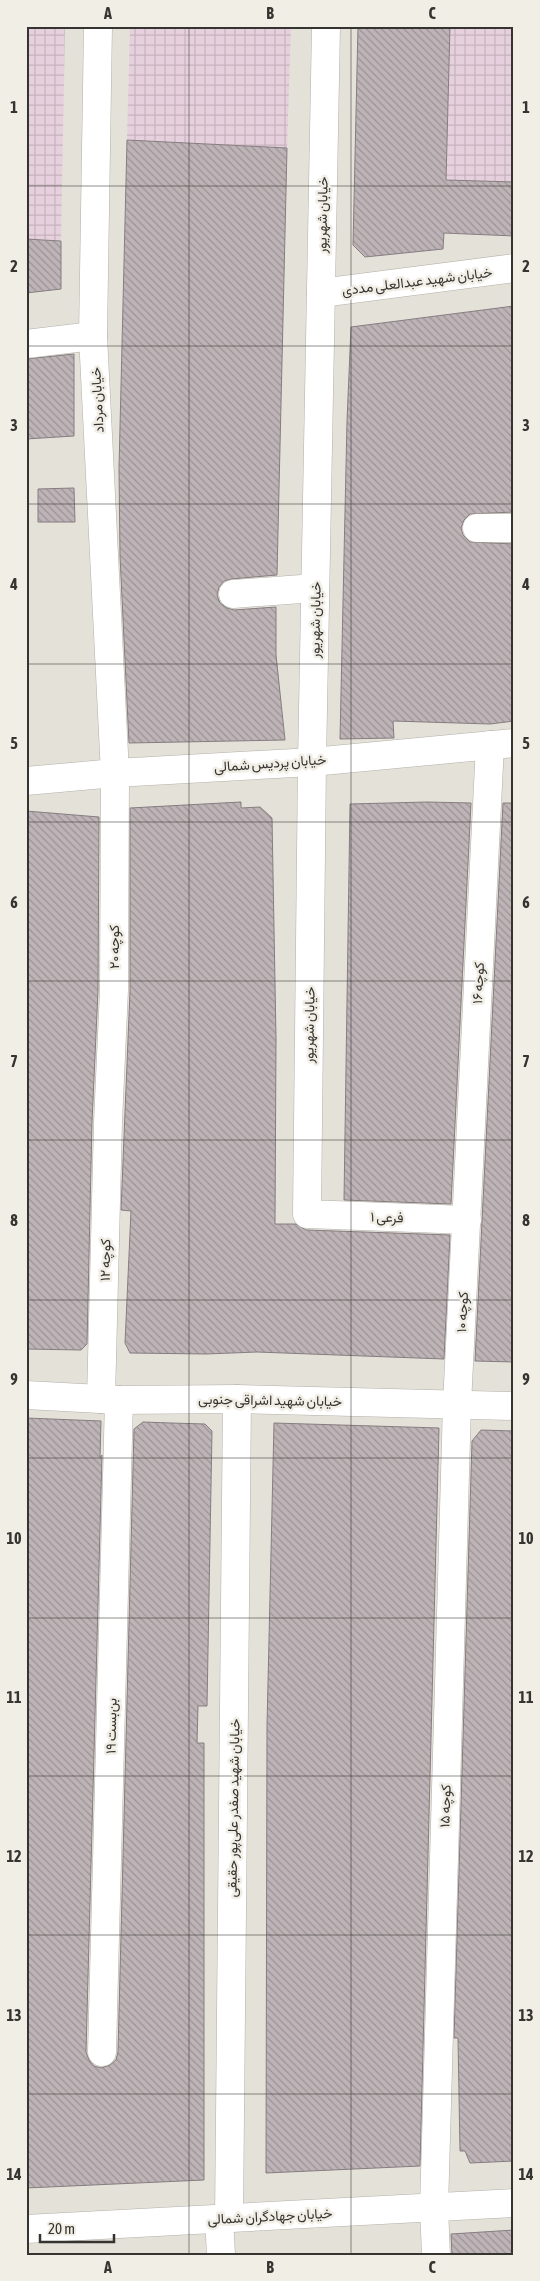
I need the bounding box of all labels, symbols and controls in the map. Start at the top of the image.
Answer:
text: A [103,4,112,22]
text: B [266,4,274,22]
text: C [428,4,436,22]
text: 1 [10,98,18,116]
text: 1 [522,98,530,116]
street label: خیابان شهریور [313,176,332,255]
text: 2 [10,257,18,275]
text: 2 [522,257,530,275]
street label: خیابان شهید عبدالعلی مددی [341,264,493,299]
street label: خیابان مرداد [87,367,108,433]
text: 3 [10,416,18,434]
text: 3 [522,416,530,434]
text: 4 [9,575,18,593]
text: 4 [521,575,530,593]
street label: خیابان شهریور [306,581,325,660]
text: 5 [10,734,18,752]
text: 5 [522,734,530,752]
street label: خیابان پردیس شمالی [213,751,327,777]
text: 6 [10,893,18,911]
text: 6 [522,893,530,911]
street label: کوچه ۲۰ [106,925,124,969]
street label: کوچه ۱۶ [469,962,489,1004]
street label: خیابان شهریور [300,986,319,1065]
text: 7 [10,1052,18,1070]
text: 7 [522,1052,530,1070]
street label: فرعی ۱ [370,1208,404,1227]
text: 8 [10,1211,18,1229]
text: 8 [522,1211,530,1229]
street label: کوچه ۱۲ [97,1239,115,1281]
street label: کوچه ۱۰ [453,1291,473,1333]
text: 9 [10,1370,18,1388]
text: 9 [522,1370,530,1388]
street label: خیابان شهید اشراقی جنوبی [198,1391,342,1410]
text: 10 [6,1529,22,1547]
text: 10 [518,1529,534,1547]
text: 11 [6,1688,22,1706]
text: 11 [518,1688,534,1706]
street label: بن‌بست ۱۹ [103,1698,120,1754]
street label: خیابان شهید صفدر علی‌پور حقیقی [223,1718,245,1898]
street label: کوچه ۱۵ [436,1784,456,1828]
text: 12 [6,1847,22,1865]
text: 12 [518,1847,534,1865]
text: 13 [6,2006,22,2024]
text: 13 [518,2006,534,2024]
text: 14 [6,2165,22,2183]
text: 14 [518,2165,534,2183]
street label: خیابان جهادگران شمالی [207,2205,333,2228]
scale bar [40,2211,114,2243]
text: 20 m [48,2220,75,2237]
text: A [103,2258,112,2276]
text: B [266,2258,274,2276]
text: C [428,2258,436,2276]

